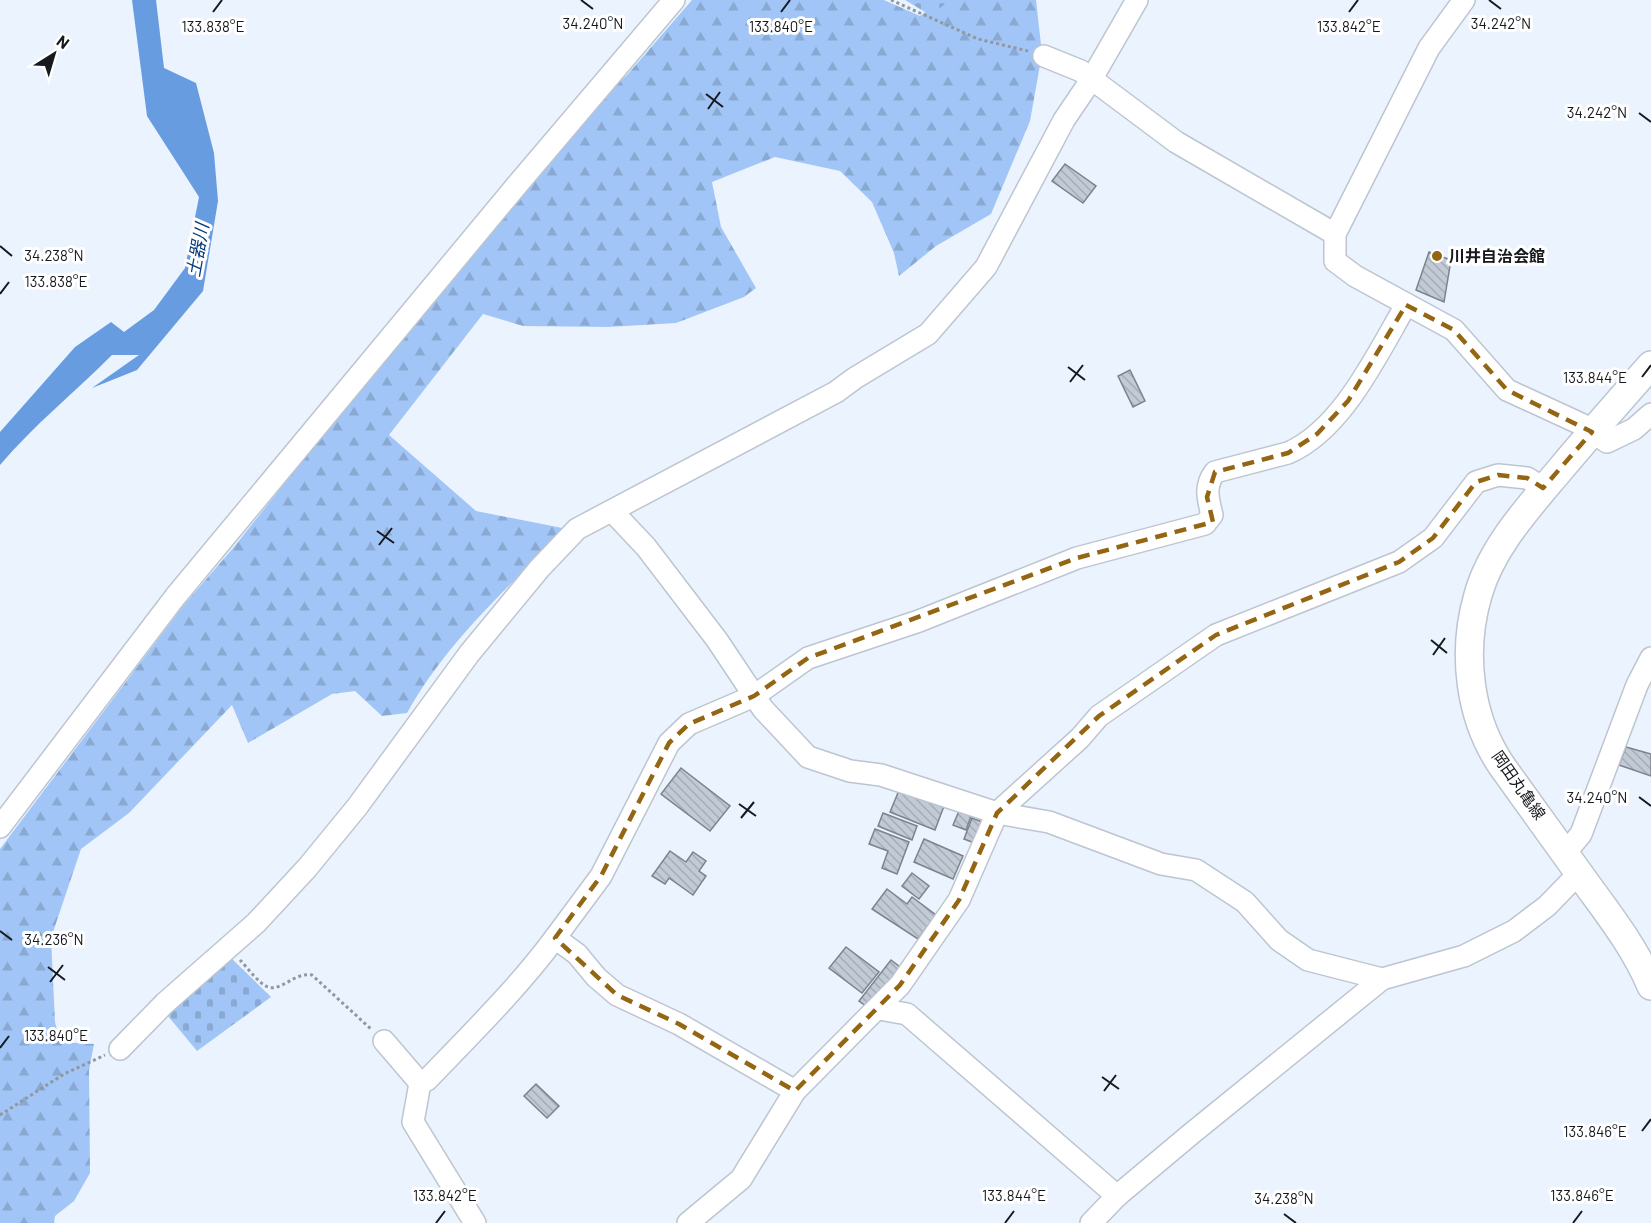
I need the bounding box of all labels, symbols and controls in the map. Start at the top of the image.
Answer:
text: 34.240°N [563,14,623,32]
text: 34.242°N [1471,14,1531,32]
text: 133.838°E [181,17,245,35]
text: 133.840°E [749,17,813,35]
text: 133.842°E [1317,17,1381,35]
north arrow [24,24,84,84]
text: N [53,31,73,52]
text: 34.242°N [1567,103,1627,121]
water label: 土器川 [181,219,213,278]
text: 34.238°N [24,246,84,264]
place label: 川井自治会館 [1449,246,1545,265]
marker: 川井自治会館 [1430,249,1444,263]
text: 133.838°E [24,272,88,290]
text: 133.844°E [1563,368,1627,386]
street label: 岡田丸亀線 [1489,746,1550,823]
text: 34.240°N [1567,788,1627,806]
text: 34.236°N [24,930,84,948]
text: 133.840°E [24,1026,88,1044]
text: 133.846°E [1563,1122,1627,1140]
text: 133.842°E [413,1186,477,1204]
text: 133.844°E [982,1186,1046,1204]
text: 133.846°E [1550,1186,1614,1204]
text: 34.238°N [1254,1189,1314,1207]

